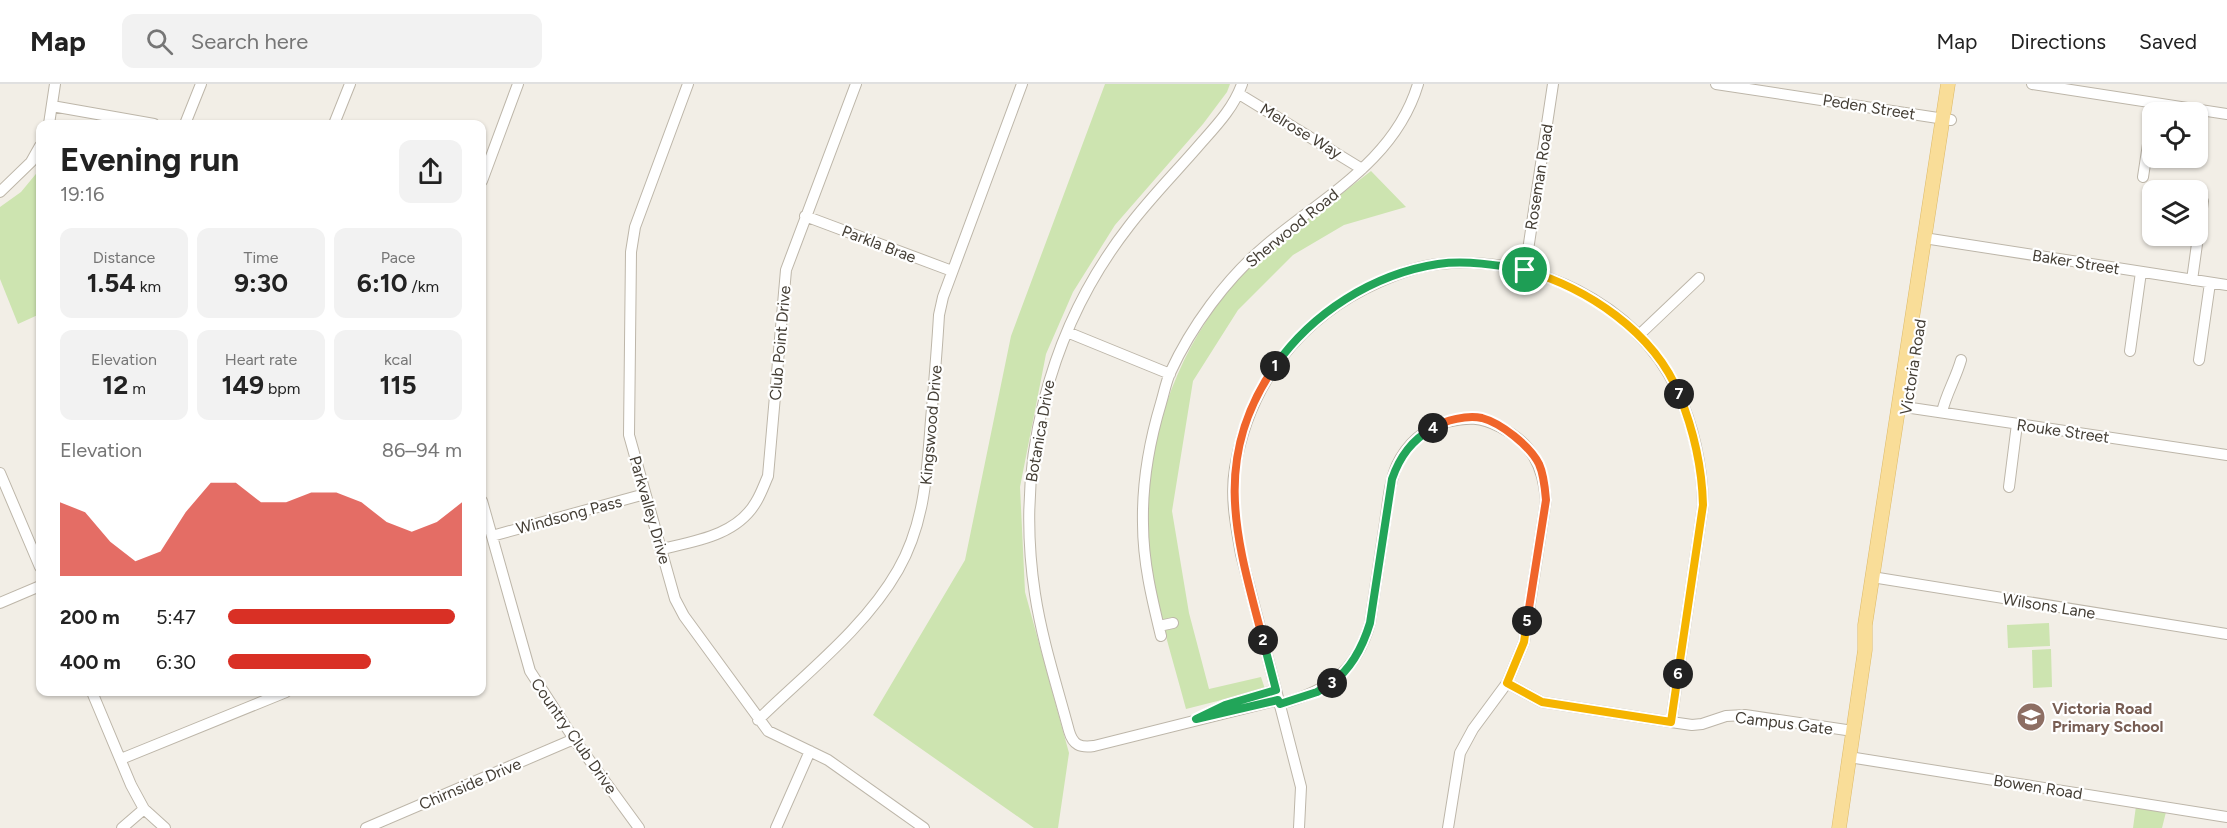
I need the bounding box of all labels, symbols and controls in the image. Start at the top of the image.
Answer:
search box [122,14,542,68]
text: Map [30,24,86,58]
icon: search [143,25,176,58]
text: Search here [191,28,308,55]
text: Map [1936,29,1977,54]
text: Directions [2010,29,2106,54]
text: Saved [2139,29,2197,54]
street label: Peden Street [1821,90,1917,124]
street label: Melrose Way [1257,99,1346,163]
map controls [2142,102,2208,246]
button: locate [2142,102,2208,168]
street label: Roseman Road [1521,123,1557,231]
text: Evening run [60,140,239,179]
button: share [399,140,462,203]
button: layers [2142,180,2208,246]
text: 19:16 [60,182,104,206]
street label: Sherwood Road [1242,185,1342,271]
street label: Parkla Brae [839,221,919,267]
pin [1499,244,1550,295]
street label: Baker Street [2031,246,2121,278]
text: Distance [93,248,155,267]
text: Time [244,248,278,267]
text: Pace [381,248,415,267]
icon: arrive [1508,253,1541,286]
text: 1.54 [87,267,136,299]
text: 9:30 [234,267,288,299]
text: 6:10 [357,267,408,299]
text: km [136,277,161,296]
text: /km [408,277,439,296]
street label: Club Point Drive [766,284,795,401]
street label: Victoria Road [1896,318,1930,416]
text: Elevation [91,350,157,369]
text: Heart rate [225,350,297,369]
text: kcal [384,350,412,369]
pin: 1 [1260,351,1290,381]
text: 1 [1272,356,1278,375]
street label: Kingswood Drive [916,364,946,486]
text: 12 [102,369,128,401]
text: 149 [222,369,264,401]
text: 115 [379,369,417,401]
street label: Botanica Drive [1022,378,1058,484]
text: m [128,379,146,398]
text: bpm [264,379,300,398]
pin: 7 [1664,379,1694,409]
text: 7 [1675,384,1683,403]
pin: 4 [1418,413,1448,443]
street label: Rouke Street [2015,415,2111,447]
text: 4 [1428,418,1438,437]
text: Elevation [60,438,142,462]
text: 86–94 m [382,438,462,462]
street label: Parkvalley Drive [625,454,675,567]
street label: Windsong Pass [514,492,624,538]
street label: Wilsons Lane [2001,589,2097,623]
text: 200 m [60,605,120,629]
text: 5:47 [156,605,196,629]
pin: 5 [1512,606,1542,636]
text: 5 [1522,611,1532,630]
pin: 2 [1248,625,1278,655]
text: 2 [1258,630,1268,649]
text: 400 m [60,650,121,674]
text: 6:30 [156,650,196,674]
pin: 6 [1663,659,1693,689]
text: 6 [1673,664,1683,683]
pin: 3 [1317,668,1347,698]
text: 3 [1328,673,1336,692]
street label: Country Club Drive [527,675,621,798]
place label: Victoria Road Primary School [2052,699,2164,736]
school or university icon: Victoria Road Primary School [2015,701,2047,733]
street label: Campus Gate [1734,708,1834,738]
street label: Chirnside Drive [416,754,524,814]
street label: Bowen Road [1992,771,2084,803]

